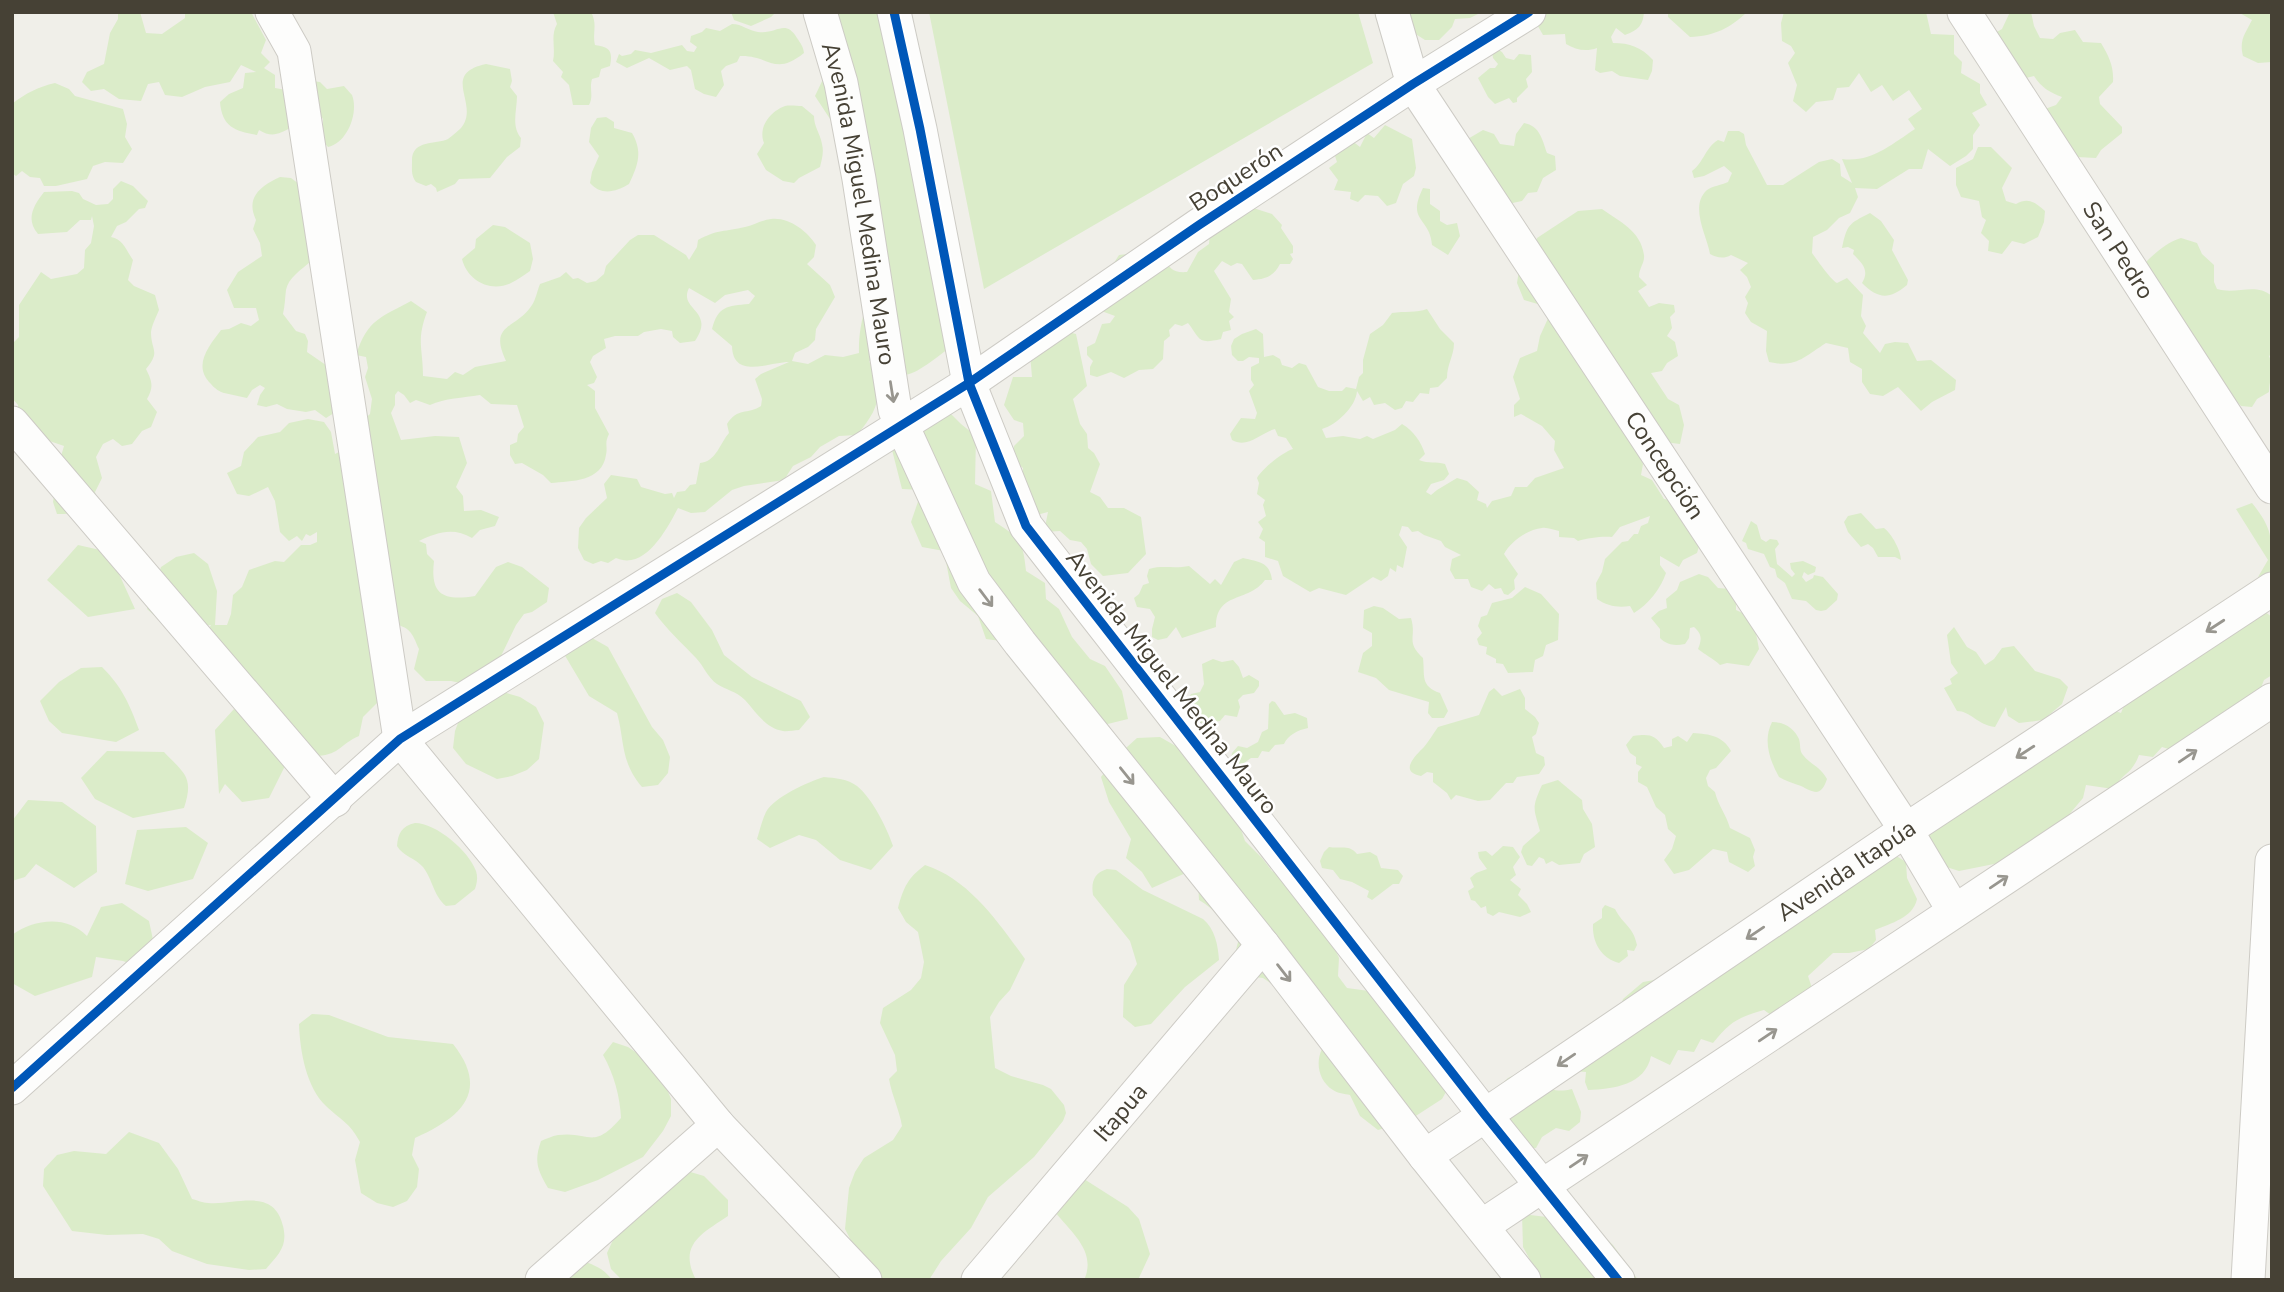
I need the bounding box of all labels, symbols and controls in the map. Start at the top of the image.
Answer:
street label: Avenida Miguel Medina Mauro [814,38,904,367]
street label: Boquerón [1183,135,1289,219]
street label: San Pedro [2075,195,2162,305]
one-way arrow [886,380,899,403]
street label: Concepción [1618,405,1712,526]
street label: Avenida Miguel Medina Mauro [1059,543,1285,821]
one-way arrow [978,588,993,607]
one-way arrow [2206,619,2225,634]
one-way arrow [2016,745,2035,759]
one-way arrow [2178,749,2197,763]
one-way arrow [1119,767,1134,785]
street label: Avenida Itapúa [1771,812,1922,929]
one-way arrow [1988,875,2008,889]
one-way arrow [1745,926,1765,940]
one-way arrow [1276,963,1291,982]
one-way arrow [1758,1028,1778,1042]
one-way arrow [1557,1053,1576,1068]
street label: Itapua [1086,1076,1155,1149]
one-way arrow [1569,1154,1588,1168]

